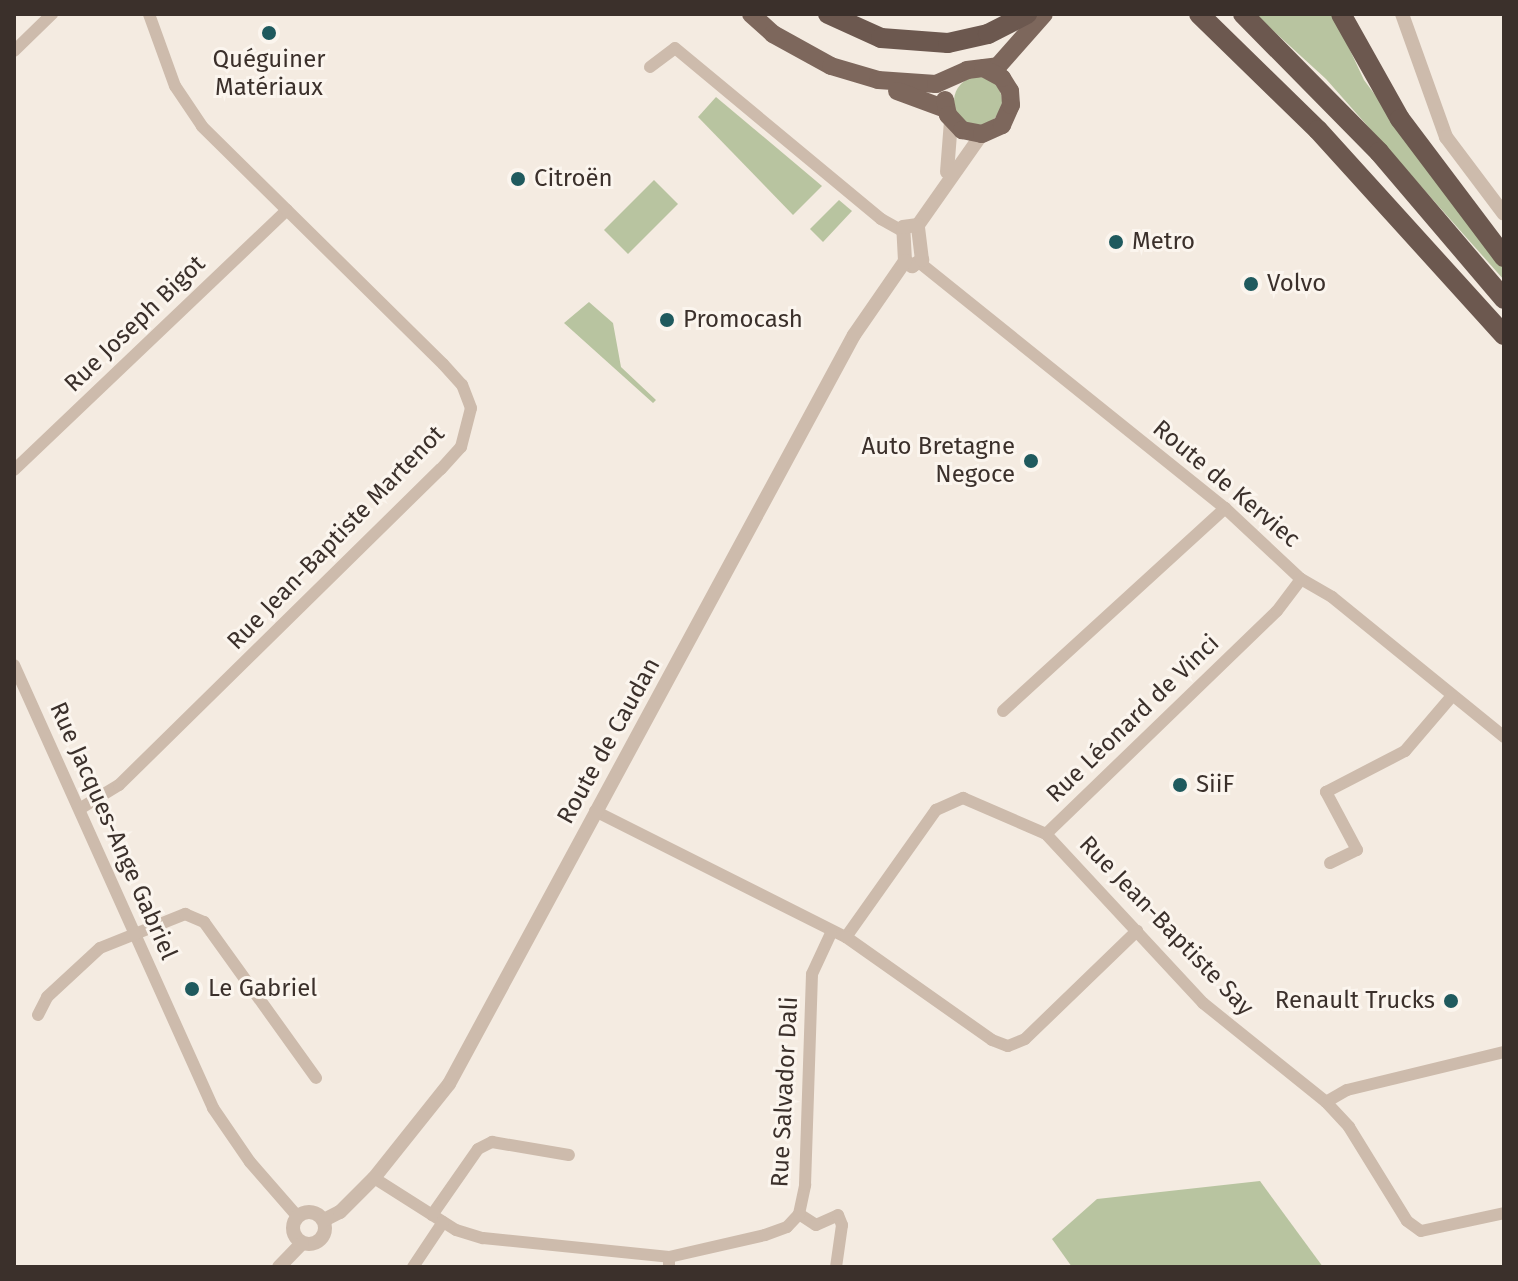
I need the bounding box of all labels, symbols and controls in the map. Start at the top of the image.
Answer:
marker: Quéguiner Matériaux [260,24,278,42]
place label: Quéguiner Matériaux [212,46,326,102]
place label: Citroën [534,165,613,193]
marker: Citroën [509,170,527,188]
place label: Metro [1132,228,1195,256]
marker: Metro [1107,233,1125,251]
street label: Rue Joseph Bigot [59,250,211,398]
place label: Volvo [1267,270,1326,298]
marker: Volvo [1242,275,1260,293]
place label: Promocash [683,306,803,334]
marker: Promocash [658,311,676,329]
street label: Route de Kerviec [1147,414,1305,554]
street label: Rue Jean-Baptiste Martenot [221,420,451,656]
place label: Auto Bretagne Negoce [861,433,1015,489]
marker: Auto Bretagne Negoce [1022,452,1040,470]
street label: Rue Léonard de Vinci [1041,629,1225,809]
street label: Route de Caudan [551,653,667,829]
street label: Rue Jacques-Ange Gabriel [43,698,183,964]
place label: SiiF [1196,771,1234,799]
marker: SiiF [1171,776,1189,794]
street label: Rue Jean-Baptiste Say [1073,830,1259,1022]
place label: Le Gabriel [208,975,317,1003]
marker: Le Gabriel [183,980,201,998]
place label: Renault Trucks [1275,987,1435,1015]
marker: Renault Trucks [1442,992,1460,1010]
street label: Rue Salvador Dali [766,996,804,1188]

